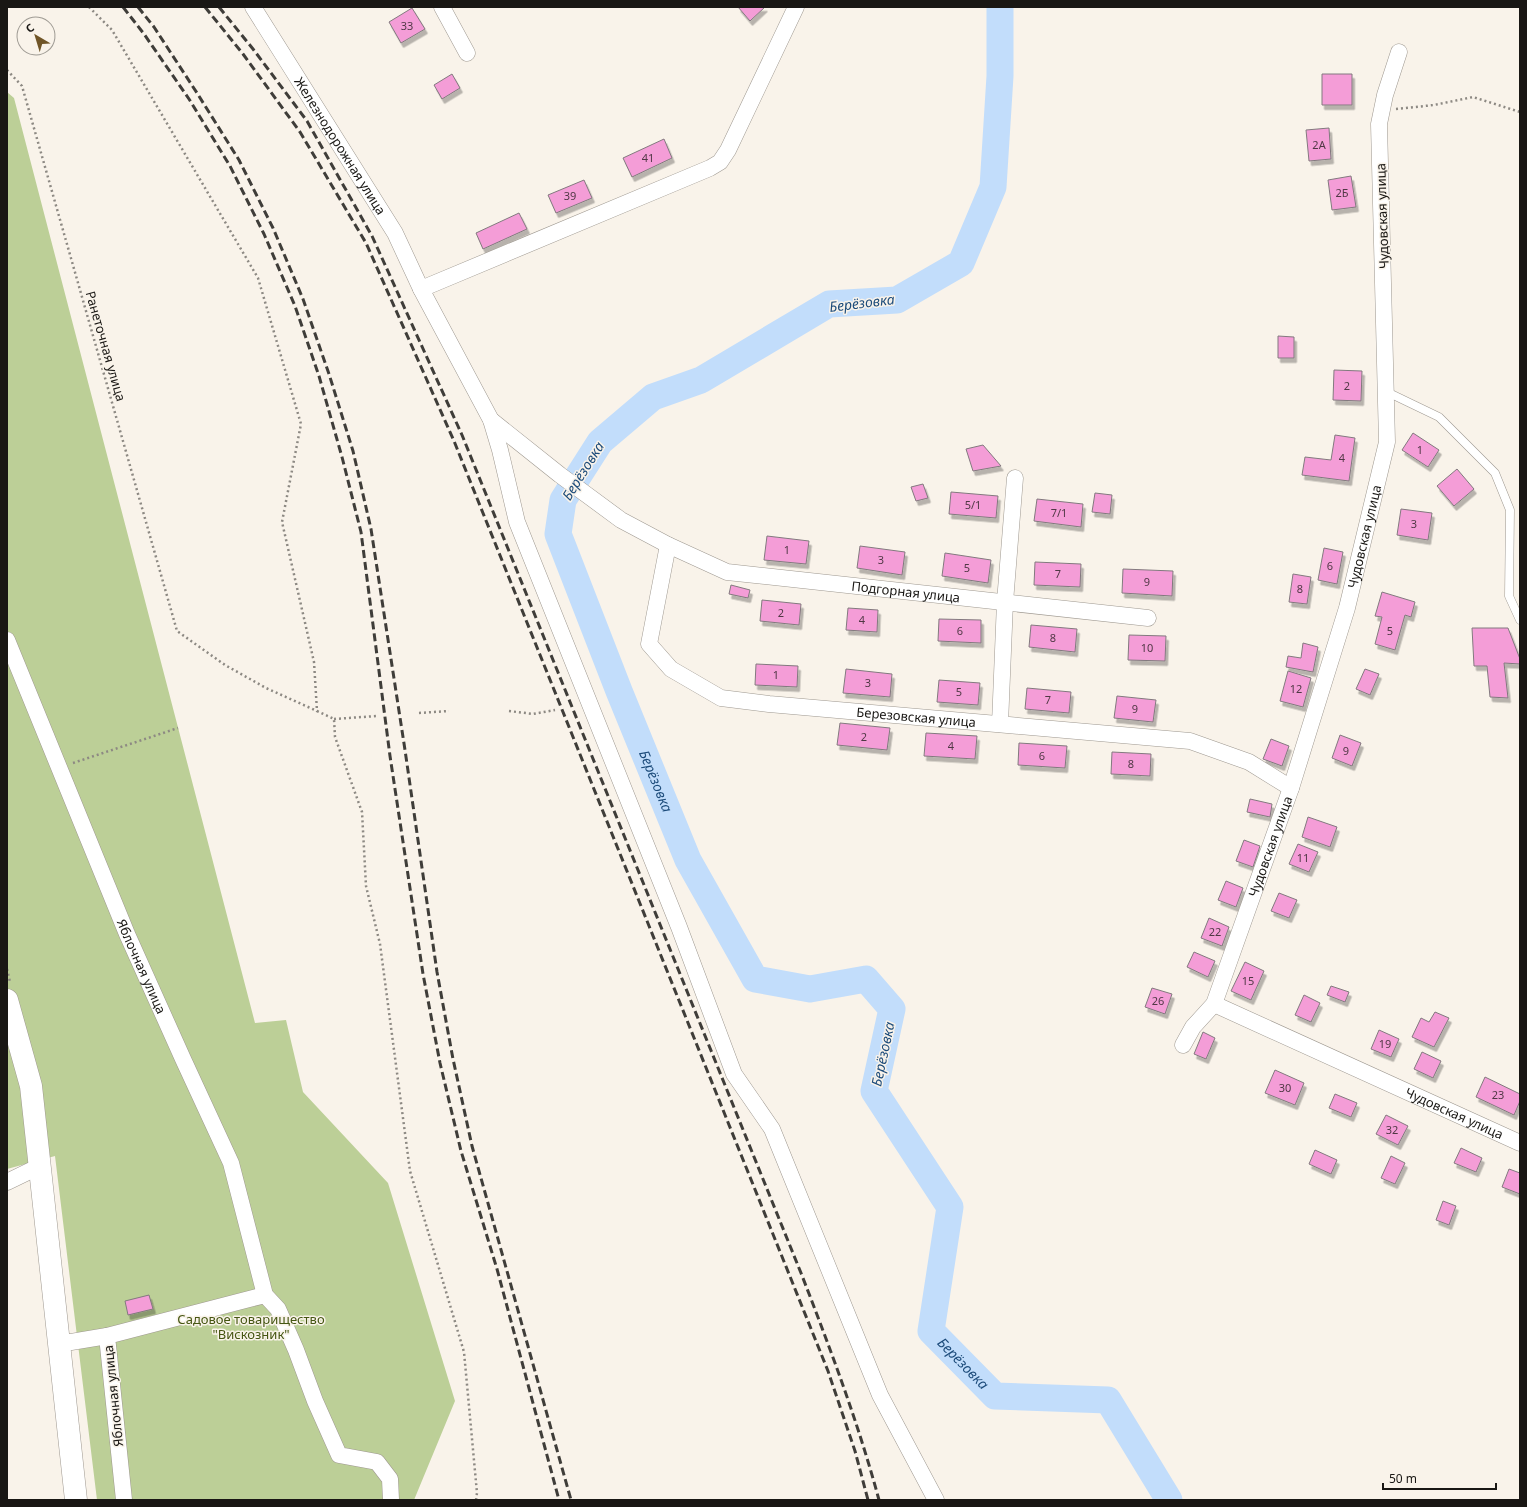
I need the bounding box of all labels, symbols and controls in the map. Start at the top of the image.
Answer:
north arrow [16,16,56,56]
house number: 33 [401,18,413,33]
text: С [22,20,37,36]
street label: Железнодорожная улица [290,74,390,218]
house number: 2А [1312,137,1327,152]
house number: 41 [642,150,654,165]
street label: Чудовская улица [1371,163,1393,269]
house number: 2Б [1335,185,1349,200]
house number: 39 [564,188,576,203]
street label: Ранеточная улица [82,289,130,403]
water label: Берёзовка [828,289,896,316]
house number: 2 [1344,378,1350,393]
water label: Берёзовка [557,438,608,504]
house number: 1 [1417,442,1423,457]
house number: 4 [1339,450,1346,465]
street label: Чудовская улица [1343,483,1385,590]
house number: 5/1 [965,497,981,512]
house number: 7/1 [1051,505,1067,520]
house number: 3 [1411,516,1417,531]
house number: 1 [784,542,790,557]
house number: 3 [878,552,884,567]
house number: 6 [1327,558,1333,573]
house number: 5 [964,560,970,575]
house number: 7 [1055,566,1061,581]
house number: 9 [1144,574,1150,589]
street label: Подгорная улица [850,577,961,606]
house number: 8 [1297,581,1303,596]
house number: 2 [778,605,784,620]
house number: 4 [859,612,866,627]
house number: 6 [957,623,963,638]
house number: 5 [1387,623,1393,638]
house number: 8 [1050,630,1056,645]
house number: 10 [1141,640,1153,655]
house number: 1 [773,667,779,682]
house number: 3 [865,675,871,690]
house number: 12 [1290,681,1302,696]
house number: 5 [956,684,962,699]
house number: 7 [1045,692,1051,707]
house number: 9 [1132,701,1138,716]
street label: Березовская улица [856,703,977,731]
house number: 2 [861,729,867,744]
house number: 4 [948,738,955,753]
house number: 9 [1343,743,1349,758]
water label: Берёзовка [635,747,677,815]
house number: 6 [1039,748,1045,763]
house number: 8 [1128,756,1134,771]
street label: Чудовская улица [1244,794,1296,899]
house number: 11 [1297,850,1309,865]
street label: Яблочная улица [113,916,171,1017]
house number: 22 [1209,924,1221,939]
house number: 15 [1242,973,1254,988]
house number: 26 [1152,993,1164,1008]
water label: Берёзовка [866,1020,899,1088]
house number: 19 [1379,1036,1391,1051]
house number: 30 [1279,1080,1291,1095]
street label: Чудовская улица [1402,1083,1506,1143]
house number: 23 [1492,1087,1504,1102]
house number: 32 [1386,1122,1398,1137]
park label: Садовое товарищество "Вискозник" [177,1310,325,1343]
water label: Берёзовка [934,1333,993,1393]
street label: Яблочная улица [99,1344,127,1448]
scale bar [1383,1465,1496,1491]
text: 50 m [1389,1470,1417,1487]

